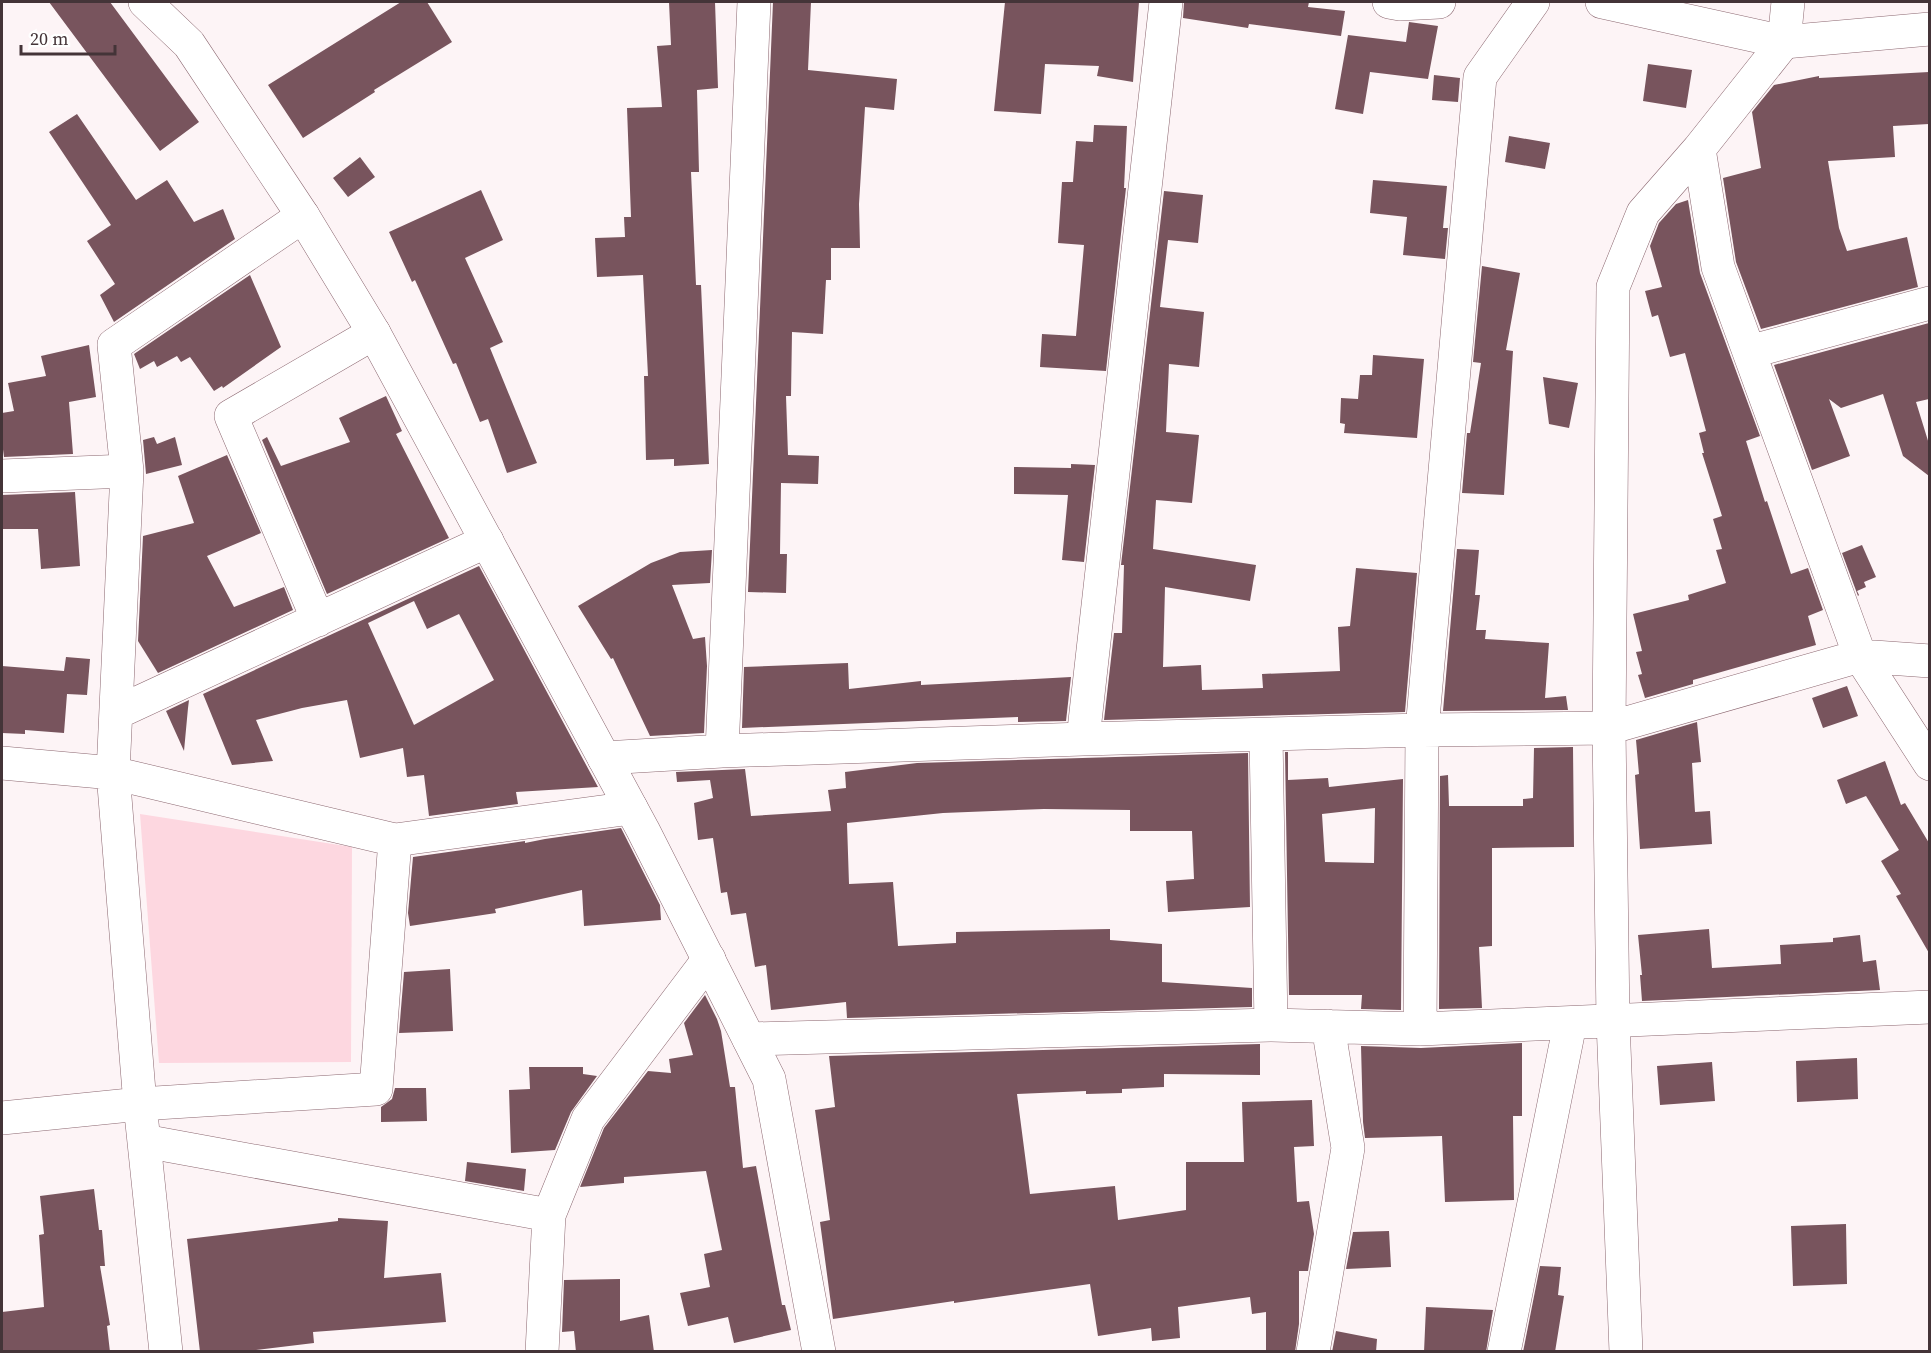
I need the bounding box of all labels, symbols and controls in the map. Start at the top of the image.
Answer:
scale bar [21,18,116,56]
text: 20 m [30,26,68,51]

